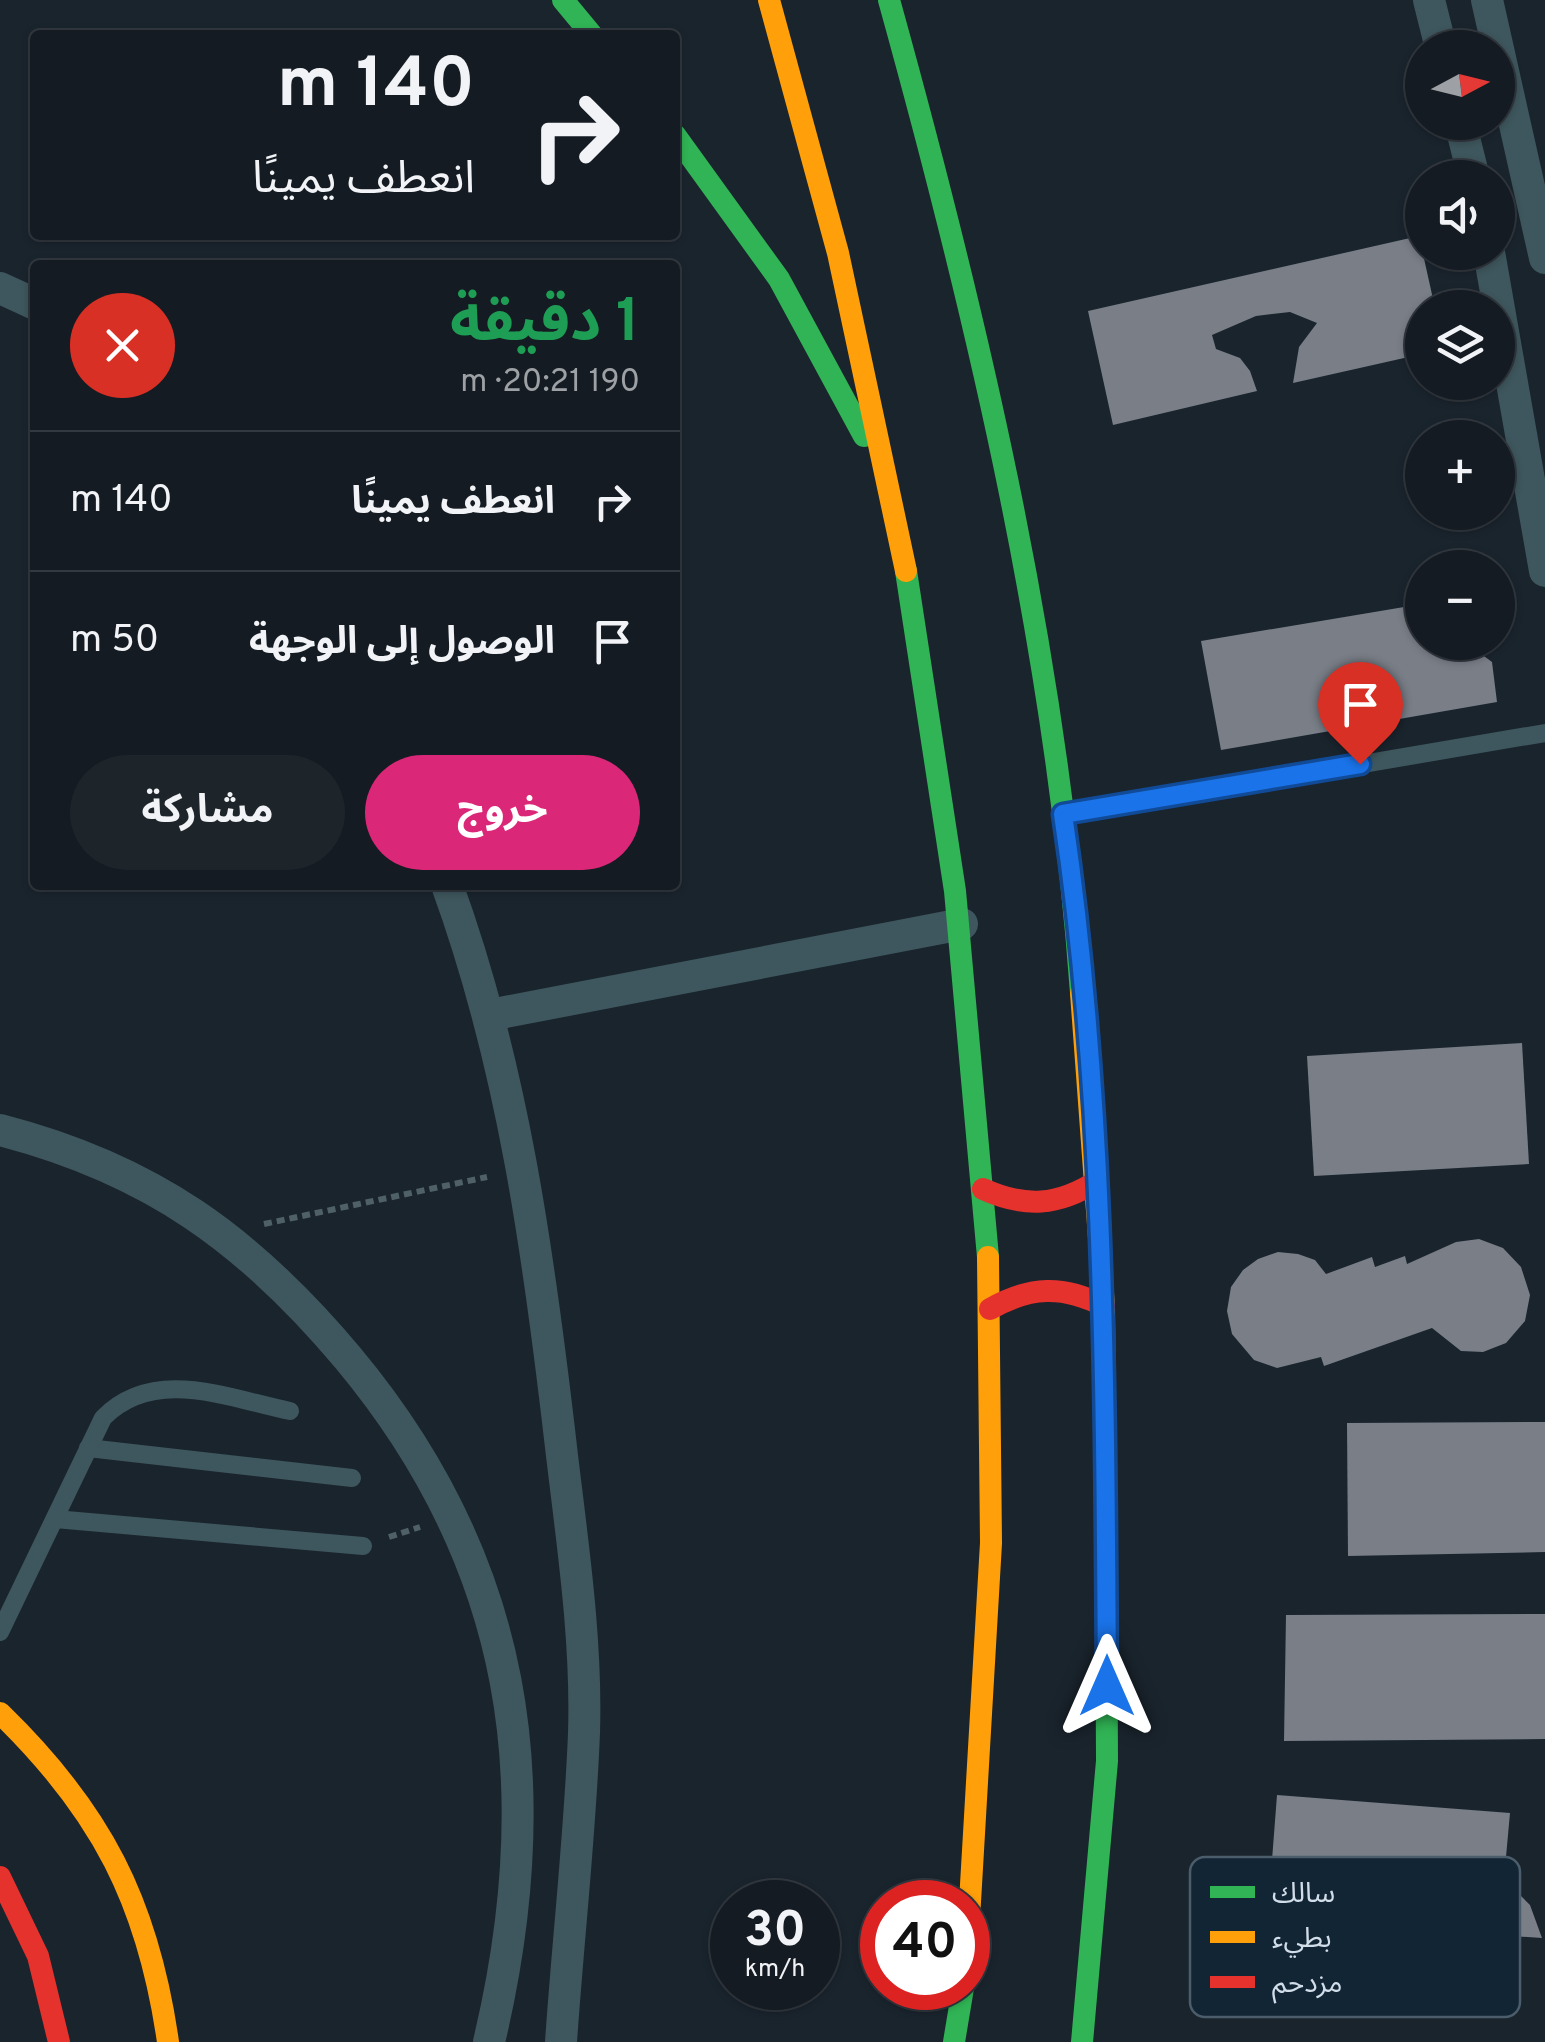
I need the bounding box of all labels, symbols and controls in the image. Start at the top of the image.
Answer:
north arrow [1405,30,1515,140]
map controls [1405,30,1515,660]
text: 140 m [277,43,475,132]
icon: right [510,70,640,200]
text: انعطف يمينًا [252,152,475,209]
button: sound [1405,160,1515,270]
text: 1 دقيقة [450,287,640,363]
button: layers [1405,290,1515,400]
button: close [70,293,175,398]
text: 190 m · 20:21 [460,363,640,403]
button: + [1405,420,1515,530]
icon: right [585,474,640,529]
text: 140 m [70,477,173,526]
text: انعطف يمينًا [351,479,555,528]
button: − [1405,550,1515,660]
icon: arrive [585,614,640,669]
text: 50 m [70,617,159,666]
text: الوصول إلى الوجهة [249,619,555,668]
pin [1318,662,1403,765]
icon: arrive [1333,677,1388,732]
button: مشاركة [70,755,345,870]
button: خروج [365,755,640,870]
position arrow [1055,1634,1159,1738]
legend [1190,1857,1520,2017]
text: سالك [1272,1877,1335,1913]
speed limit sign: 40 [860,1880,990,2010]
text: 30 [744,1901,806,1964]
text: بطيء [1272,1922,1332,1958]
text: km/h [745,1954,805,1986]
text: مزدحم [1272,1967,1343,2004]

